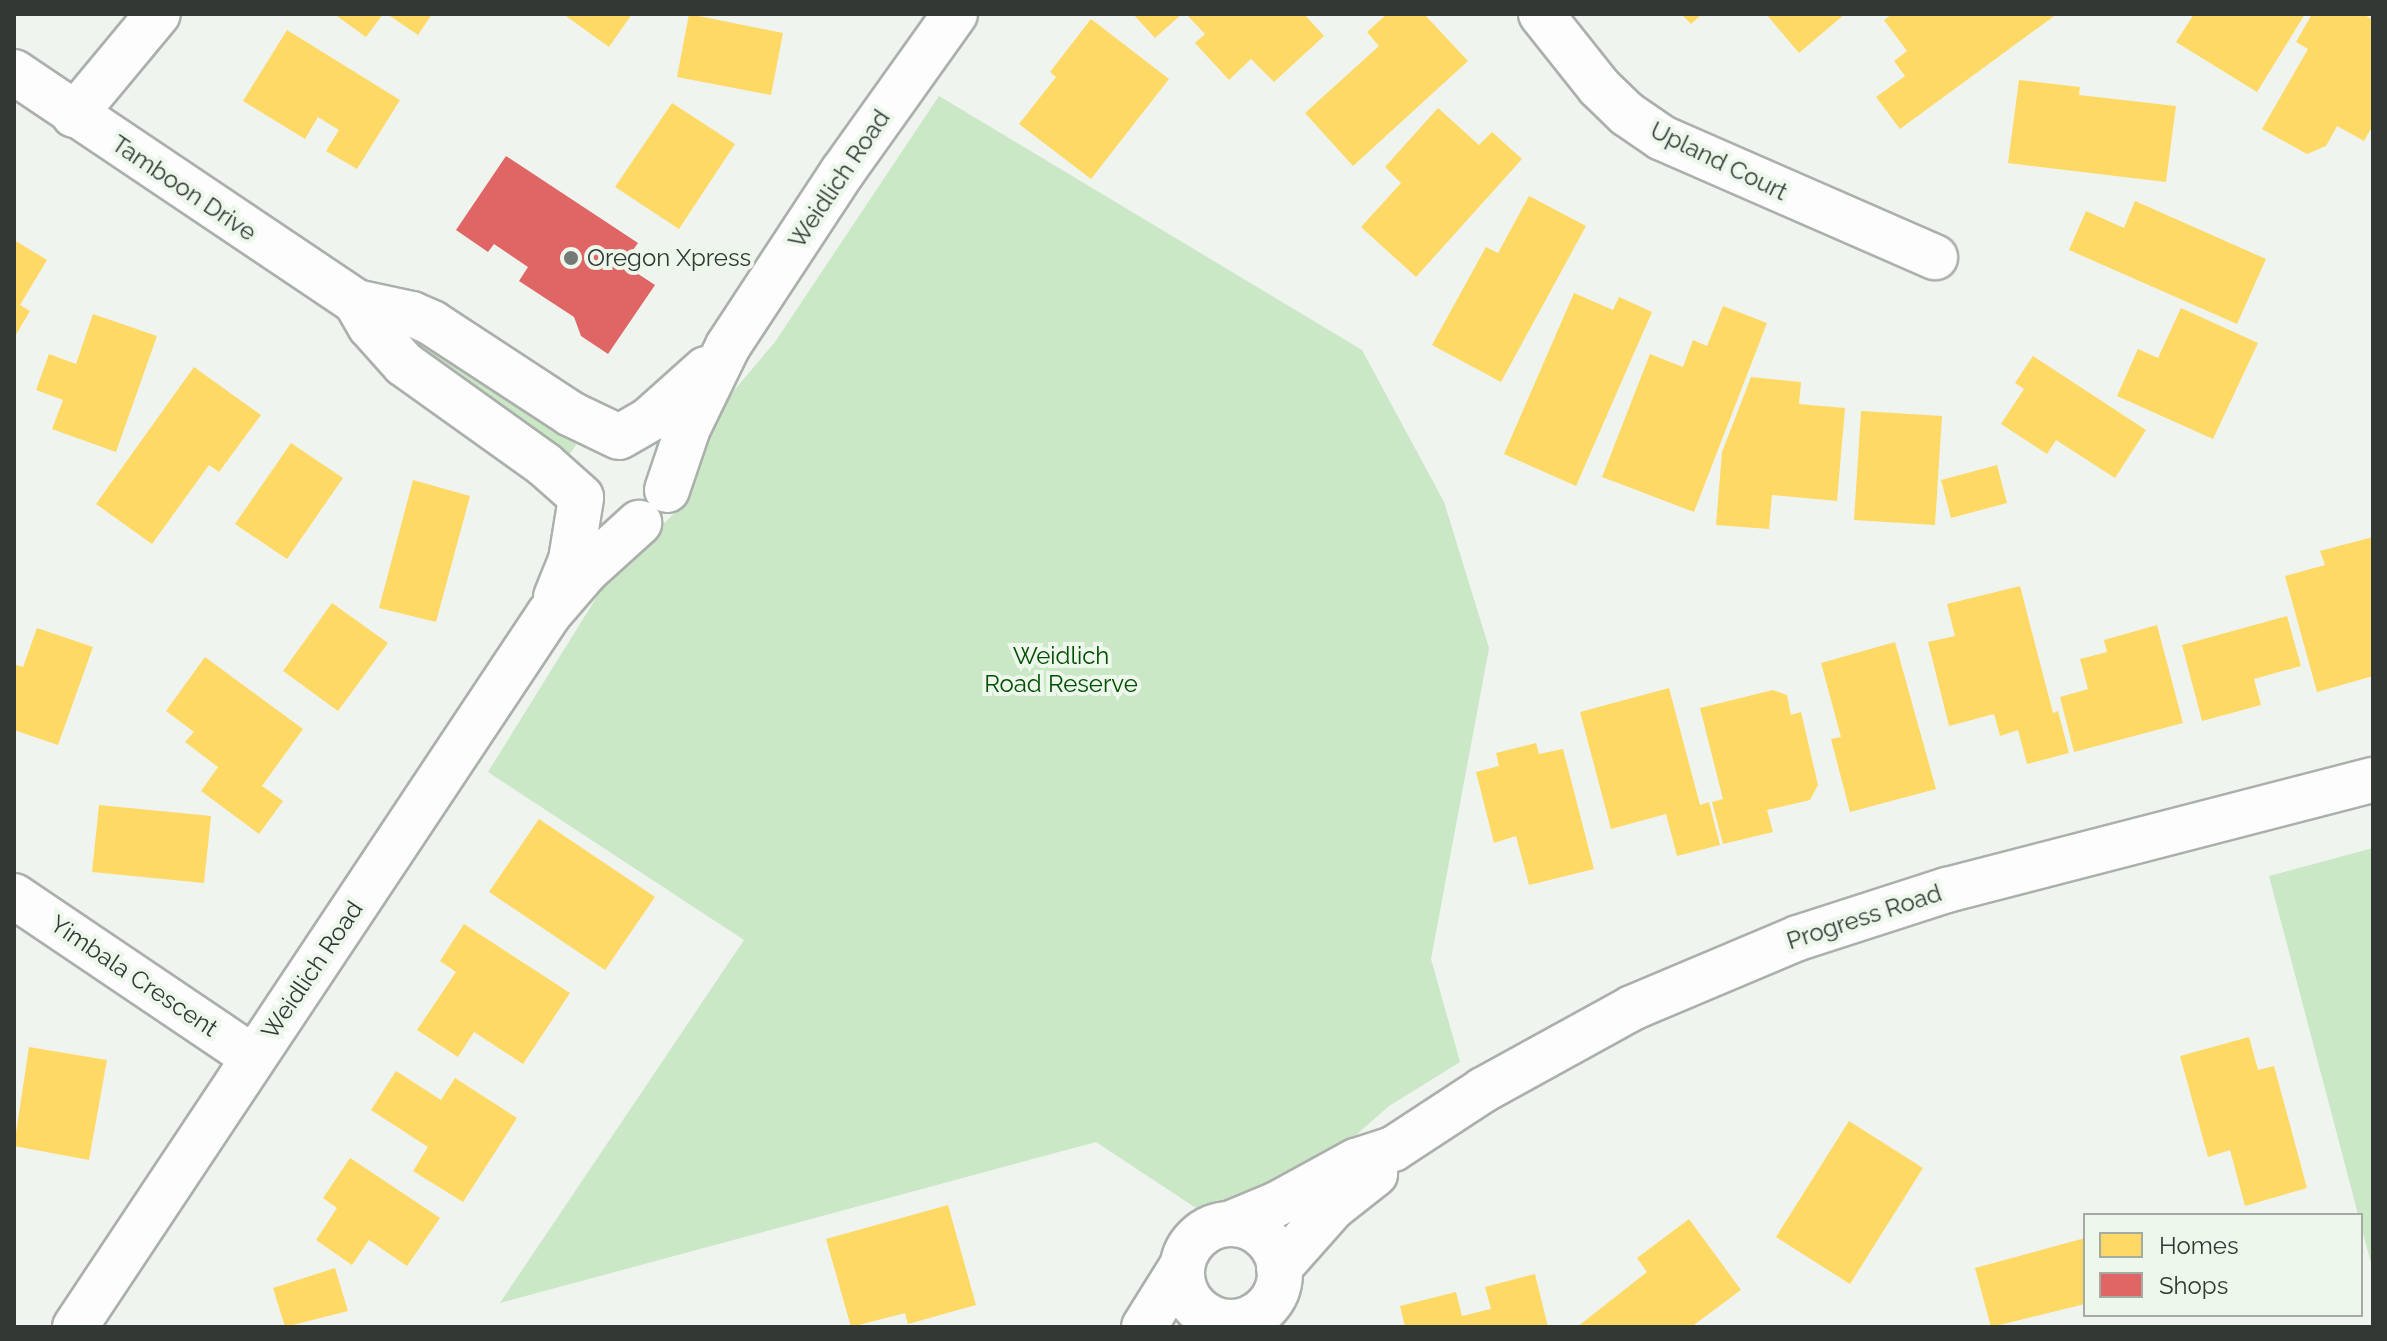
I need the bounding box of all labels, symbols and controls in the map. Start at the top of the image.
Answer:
street label: Weidlich Road [782,104,896,254]
street label: Upland Court [1646,115,1792,207]
street label: Tamboon Drive [106,129,262,247]
place label: Oregon Xpress [587,244,751,272]
marker: Oregon Xpress [562,249,580,267]
park label: Weidlich Road Reserve [984,642,1138,698]
street label: Progress Road [1783,878,1945,956]
street label: Weidlich Road [255,895,369,1045]
street label: Yimbala Crescent [45,909,223,1043]
legend [2083,1213,2363,1317]
text: Homes [2159,1231,2239,1260]
text: Shops [2159,1271,2228,1300]

